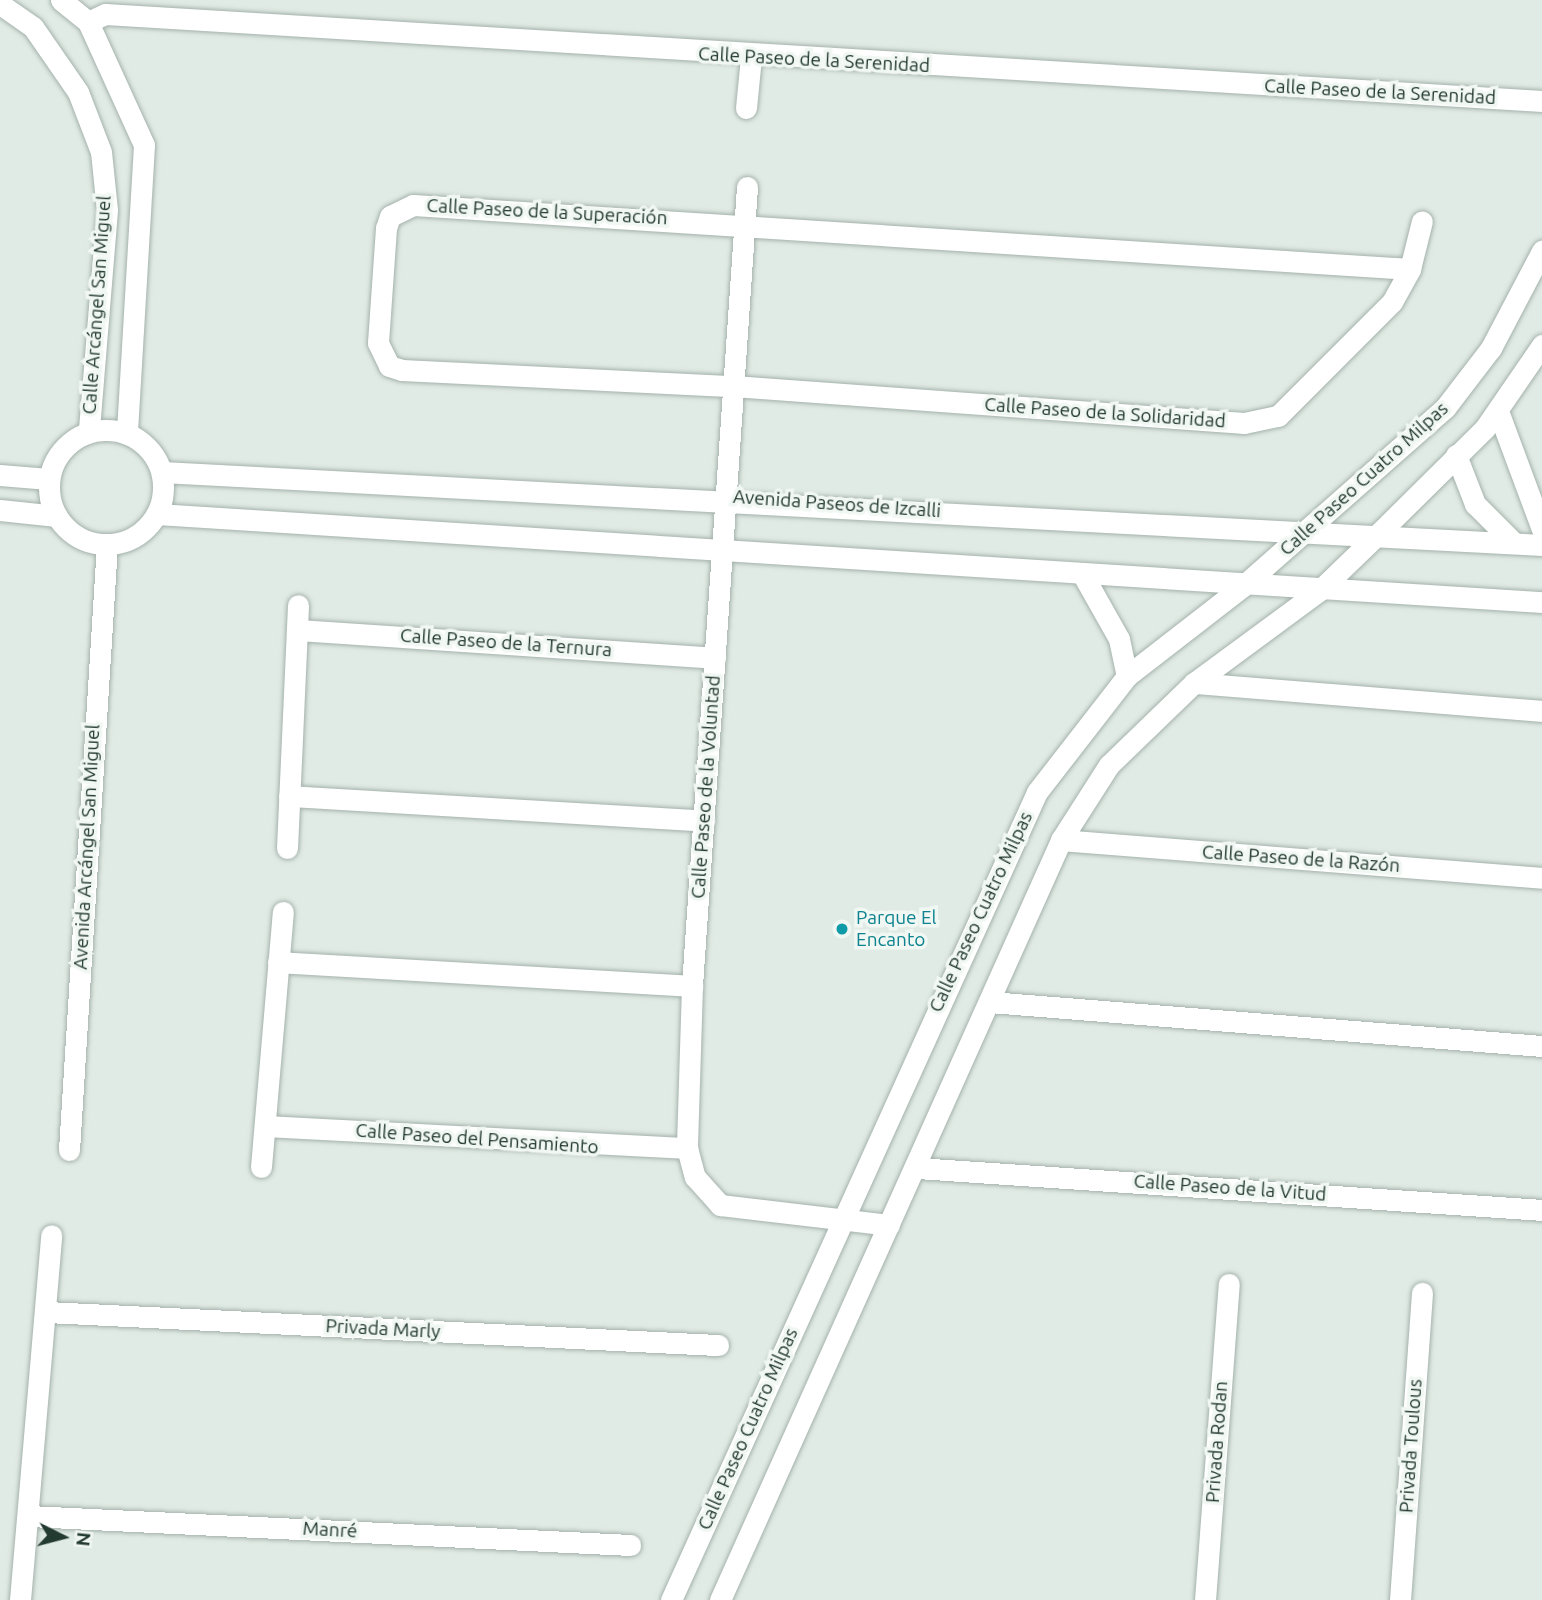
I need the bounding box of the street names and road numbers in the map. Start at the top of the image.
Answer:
street label: Calle Paseo de la Serenidad [698,43,930,77]
street label: Calle Paseo de la Serenidad [1264,75,1496,109]
street label: Calle Paseo de la Superación [426,194,668,230]
street label: Calle Arcángel San Miguel [78,195,116,415]
street label: Calle Paseo de la Solidaridad [984,393,1226,433]
street label: Calle Paseo Cuatro Milpas [1275,397,1453,561]
street label: Avenida Paseos de Izcalli [732,485,942,523]
street label: Calle Paseo de la Ternura [399,624,613,662]
street label: Calle Paseo de la Voluntad [687,675,725,899]
street label: Avenida Arcángel San Miguel [69,724,105,970]
street label: Calle Paseo Cuatro Milpas [924,808,1038,1016]
street label: Calle Paseo de la Razón [1201,841,1401,877]
street label: Calle Paseo del Pensamiento [355,1119,599,1159]
street label: Calle Paseo de la Vitud [1133,1170,1327,1206]
street label: Privada Marly [325,1315,441,1343]
street label: Calle Paseo Cuatro Milpas [693,1324,803,1534]
street label: Privada Toulous [1395,1378,1427,1514]
street label: Privada Rodan [1201,1380,1233,1504]
street label: Manré [302,1517,358,1543]

